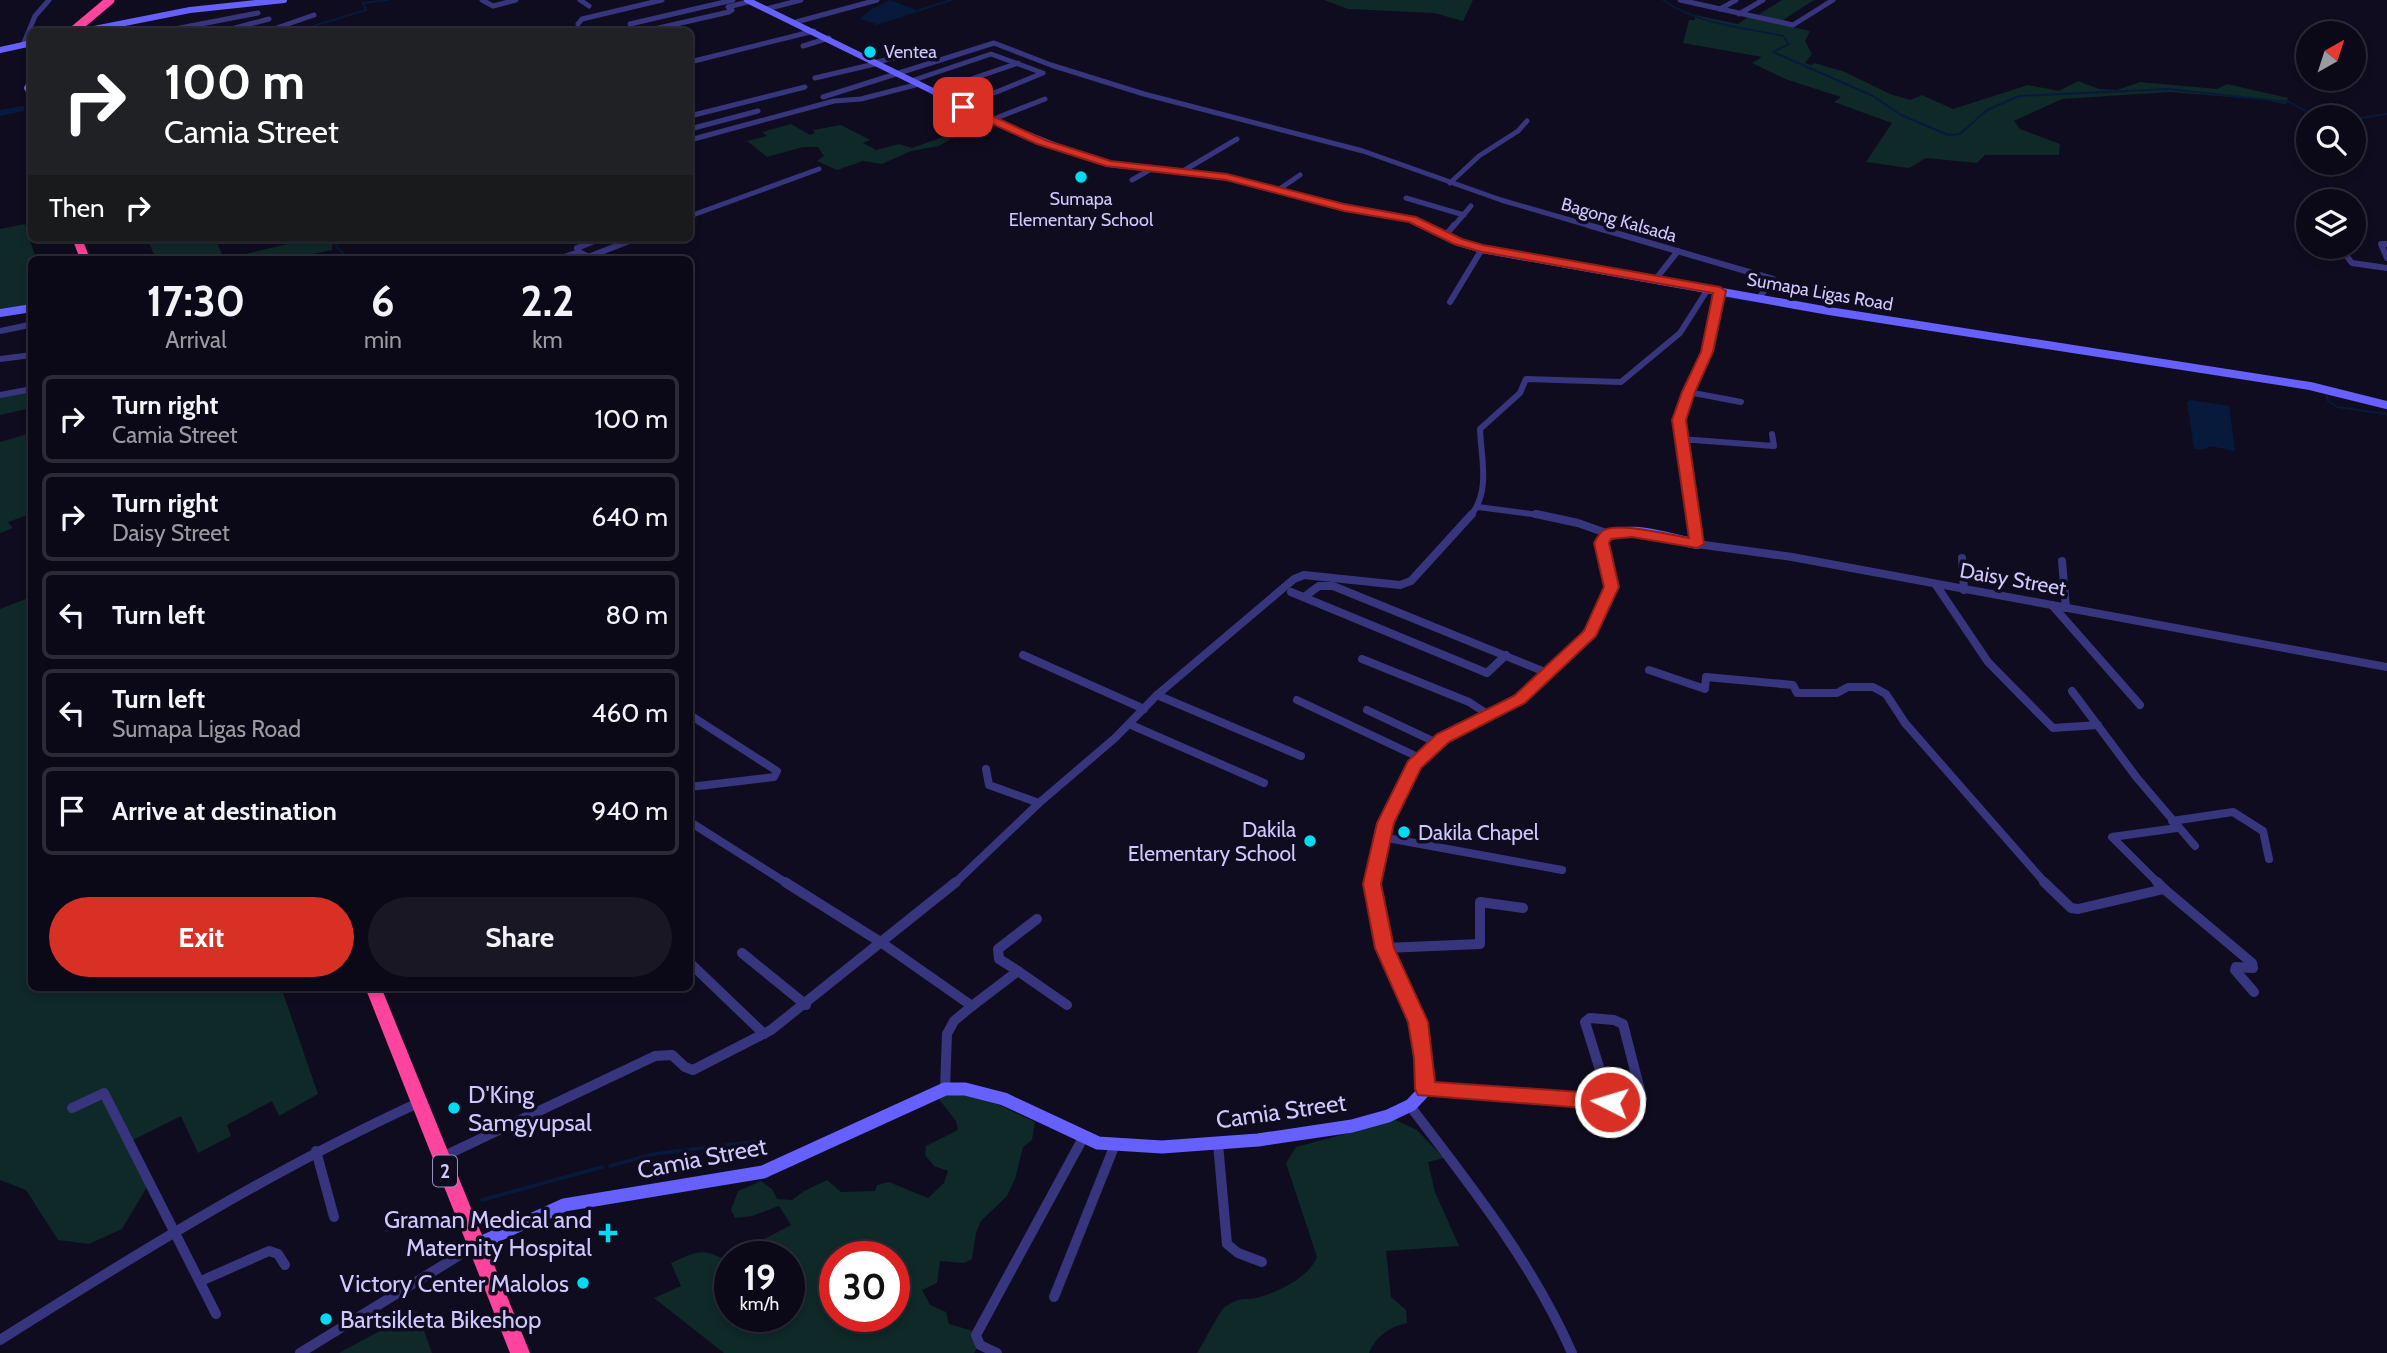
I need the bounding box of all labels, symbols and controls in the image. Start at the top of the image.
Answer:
north arrow [2296,21,2366,91]
map controls [2296,21,2366,259]
place label: Ventea [884,41,937,63]
marker: Ventea [862,44,878,60]
text: 100 m [164,52,305,111]
icon: right [49,56,140,147]
pin [933,77,993,137]
icon: arrive [944,88,982,126]
button: search [2296,105,2366,175]
text: Camia Street [164,112,339,151]
marker: Sumapa Elementary School [1073,169,1089,185]
place label: Sumapa Elementary School [1009,188,1154,231]
icon: right [119,189,157,227]
button: layers [2296,189,2366,259]
text: Then [49,192,105,224]
street label: Bagong Kalsada [1559,193,1680,247]
street label: Sumapa Ligas Road [1745,268,1895,316]
text: 17:30 [147,275,245,327]
text: 6 [371,275,395,327]
text: 2.2 [521,275,574,327]
text: Arrival [165,326,227,354]
text: min [364,326,402,354]
text: km [532,326,563,354]
text: Turn right [112,389,218,421]
icon: right [53,400,91,438]
text: 100 m [595,403,668,435]
text: Camia Street [112,421,238,449]
text: Turn right [112,487,218,519]
icon: right [53,498,91,536]
text: 640 m [591,501,668,533]
text: Daisy Street [112,519,230,547]
street label: Daisy Street [1958,557,2068,601]
icon: left [53,596,91,634]
text: Turn left [112,599,205,631]
text: 80 m [605,599,668,631]
text: Turn left [112,683,205,715]
icon: left [53,694,91,732]
text: 460 m [591,697,668,729]
text: Sumapa Ligas Road [112,715,301,743]
icon: arrive [53,792,91,830]
text: Arrive at destination [112,795,337,827]
text: 940 m [591,795,668,827]
place label: Dakila Elementary School [1128,817,1296,866]
place label: Dakila Chapel [1418,820,1539,845]
marker: Dakila Chapel [1396,824,1412,840]
marker: Dakila Elementary School [1302,833,1318,849]
button: Exit [49,897,354,977]
button: Share [368,897,672,977]
position arrow [1573,1065,1647,1139]
place label: D'King Samgyupsal [468,1080,592,1137]
street label: Camia Street [1214,1088,1348,1134]
marker: D'King Samgyupsal [446,1100,462,1116]
street label: Camia Street [635,1131,769,1185]
road number: 2 [433,1156,457,1186]
place label: Graman Medical and Maternity Hospital [384,1205,592,1262]
marker: Graman Medical and Maternity Hospital [598,1223,618,1243]
speed limit sign: 30 [819,1241,910,1332]
text: 19 [743,1256,776,1299]
place label: Victory Center Malolos [340,1269,569,1298]
marker: Victory Center Malolos [575,1275,591,1291]
text: km/h [740,1293,779,1315]
place label: Bartsikleta Bikeshop [340,1305,541,1334]
marker: Bartsikleta Bikeshop [318,1311,334,1327]

